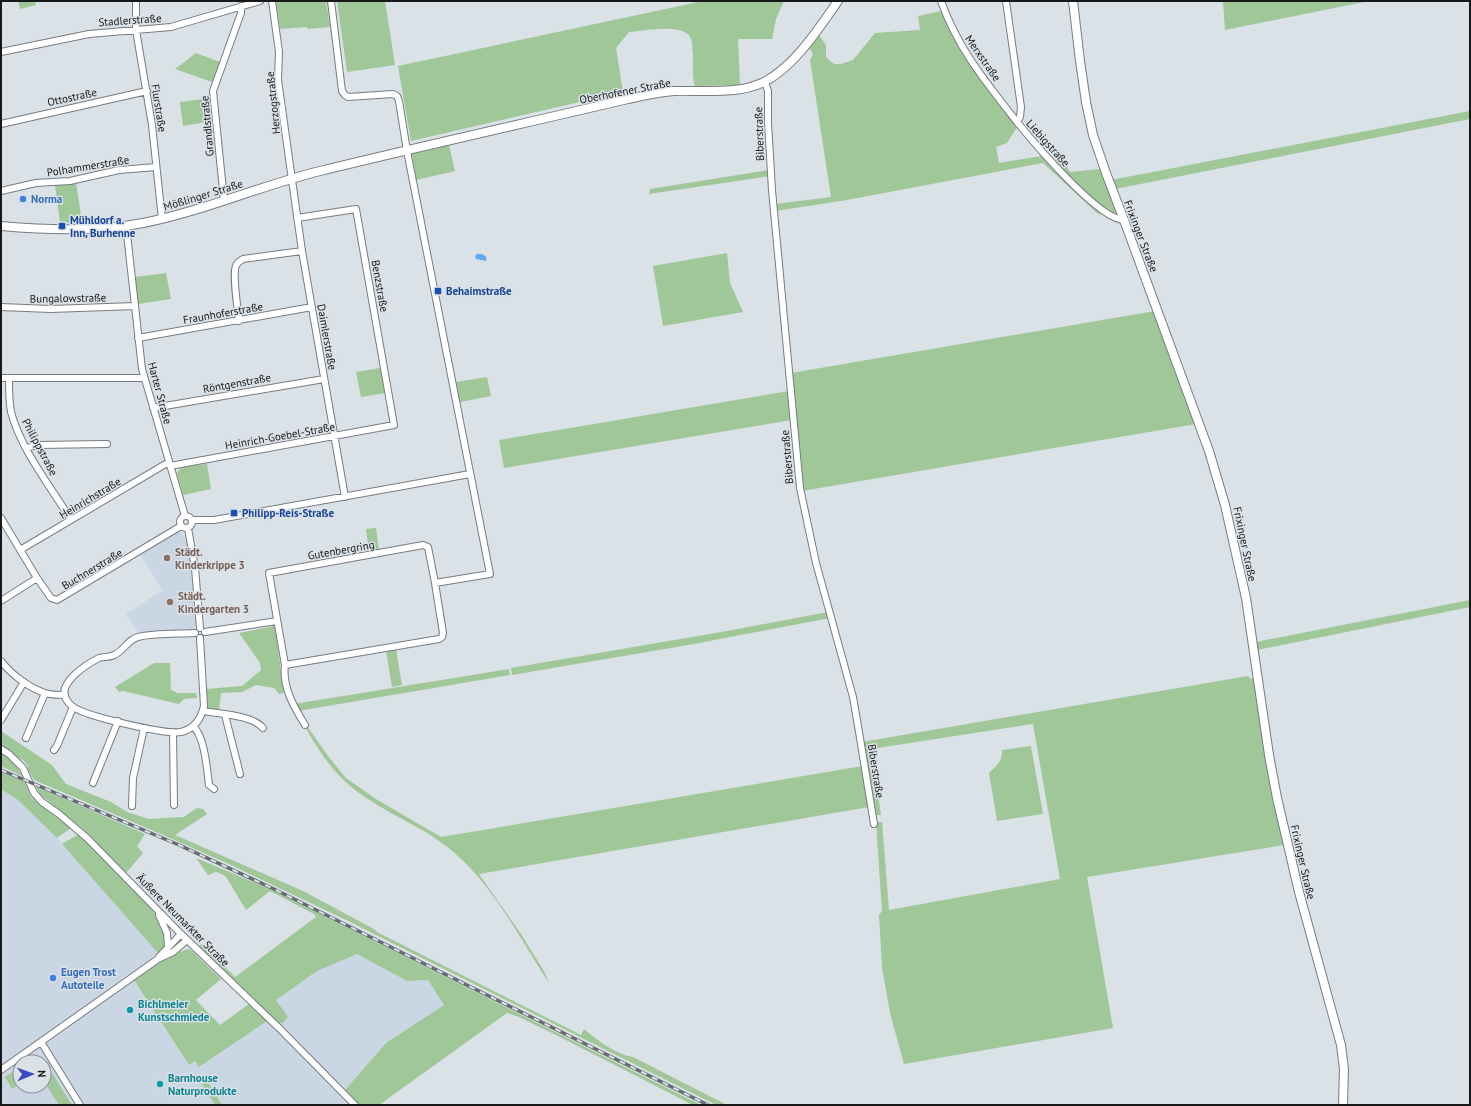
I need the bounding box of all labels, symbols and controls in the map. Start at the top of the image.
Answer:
street label: Stadlerstraße [98,11,162,29]
street label: Merxstraße [962,32,1004,84]
street label: Herzogstraße [263,71,283,135]
street label: Oberhofener Straße [578,75,672,107]
street label: Flurstraße [148,83,170,133]
street label: Ottostraße [46,85,99,109]
street label: Grandlstraße [197,95,217,157]
street label: Biberstraße [751,106,767,161]
street label: Liebigstraße [1023,117,1073,170]
street label: Polhammerstraße [46,153,131,179]
street label: Mößlinger Straße [162,176,245,214]
place label: Norma [31,192,62,206]
marker: Norma [18,194,28,204]
street label: Frixinger Straße [1121,198,1161,274]
place label: Mühldorf a. Inn, Burhenne [70,213,136,240]
marker: Mühldorf a. Inn, Burhenne [57,221,67,231]
street label: Benzstraße [369,259,392,314]
place label: Behaimstraße [446,284,512,298]
marker: Behaimstraße [433,286,443,296]
street label: Bungalowstraße [30,290,107,306]
street label: Fraunhoferstraße [182,299,264,327]
street label: Daimlerstraße [314,303,340,371]
street label: Harter Straße [145,360,175,426]
street label: Röntgenstraße [202,370,272,396]
street label: Philippstraße [19,416,61,478]
street label: Heinrich-Goebel-Straße [224,419,336,453]
street label: Biberstraße [778,429,796,485]
street label: Heinrichstraße [57,474,124,522]
street label: Frixinger Straße [1230,505,1260,583]
place label: Philipp-Reis-Straße [242,506,334,520]
marker: Philipp-Reis-Straße [229,508,239,518]
street label: Gutenbergring [306,537,376,563]
street label: Buchnerstraße [59,545,125,593]
place label: Städt. Kinderkrippe 3 [175,545,245,572]
marker: Städt. Kinderkrippe 3 [162,553,172,563]
place label: Städt. Kindergarten 3 [178,589,249,616]
marker: Städt. Kindergarten 3 [165,597,175,607]
street label: Biberstraße [865,743,887,799]
street label: Frixinger Straße [1288,823,1318,901]
street label: Äußere Neumarkter Straße [134,871,233,970]
place label: Eugen Trost Autoteile [61,965,116,992]
marker: Eugen Trost Autoteile [48,973,58,983]
place label: Bichlmeier Kunstschmiede [138,997,210,1024]
marker: Bichlmeier Kunstschmiede [125,1005,135,1015]
north arrow [12,1054,52,1094]
text: N [35,1070,49,1078]
place label: Barnhouse Naturprodukte [168,1071,237,1098]
marker: Barnhouse Naturprodukte [155,1079,165,1089]

